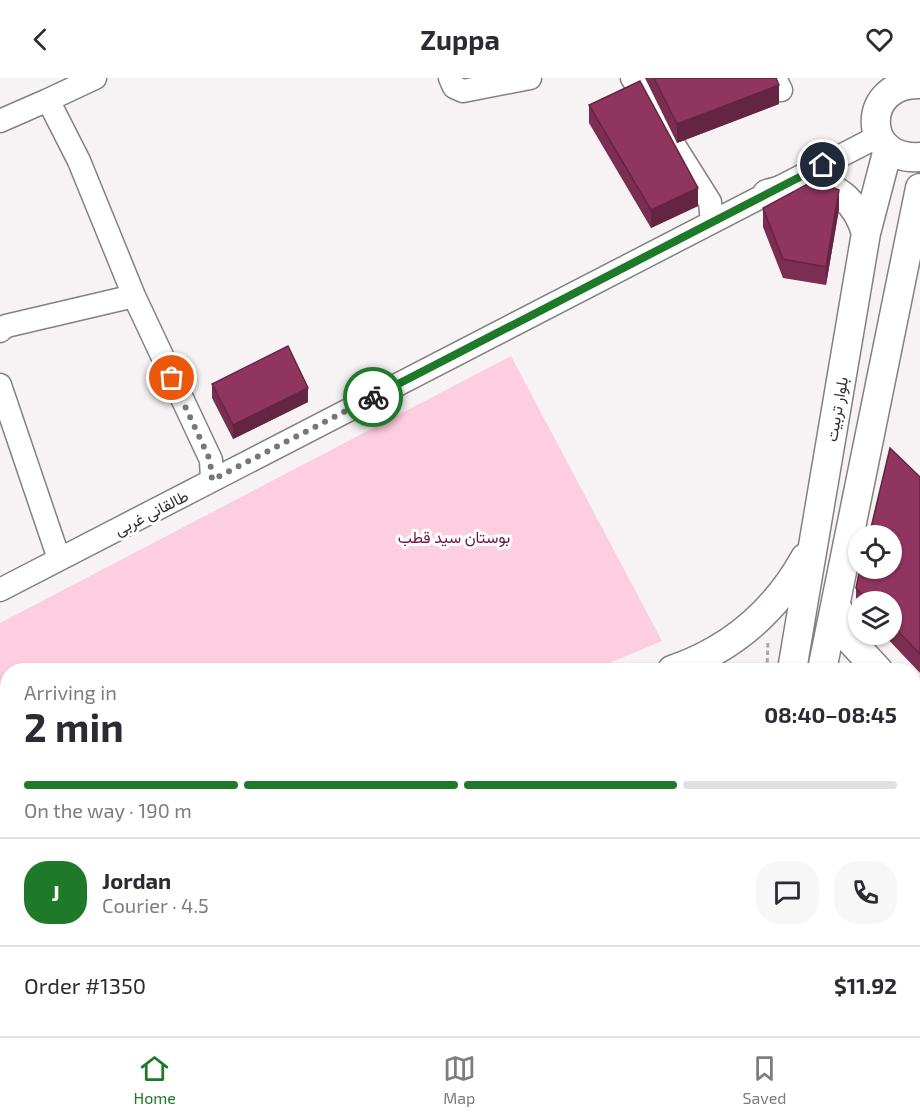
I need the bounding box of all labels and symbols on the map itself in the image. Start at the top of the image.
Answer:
pin [797,139,848,190]
pin [146,352,197,403]
courier [343,367,403,427]
street label: بلوار تربیت [821,375,853,443]
street label: طالقانی غربی [111,485,192,541]
park label: بوستان سید قطب [398,527,510,548]

